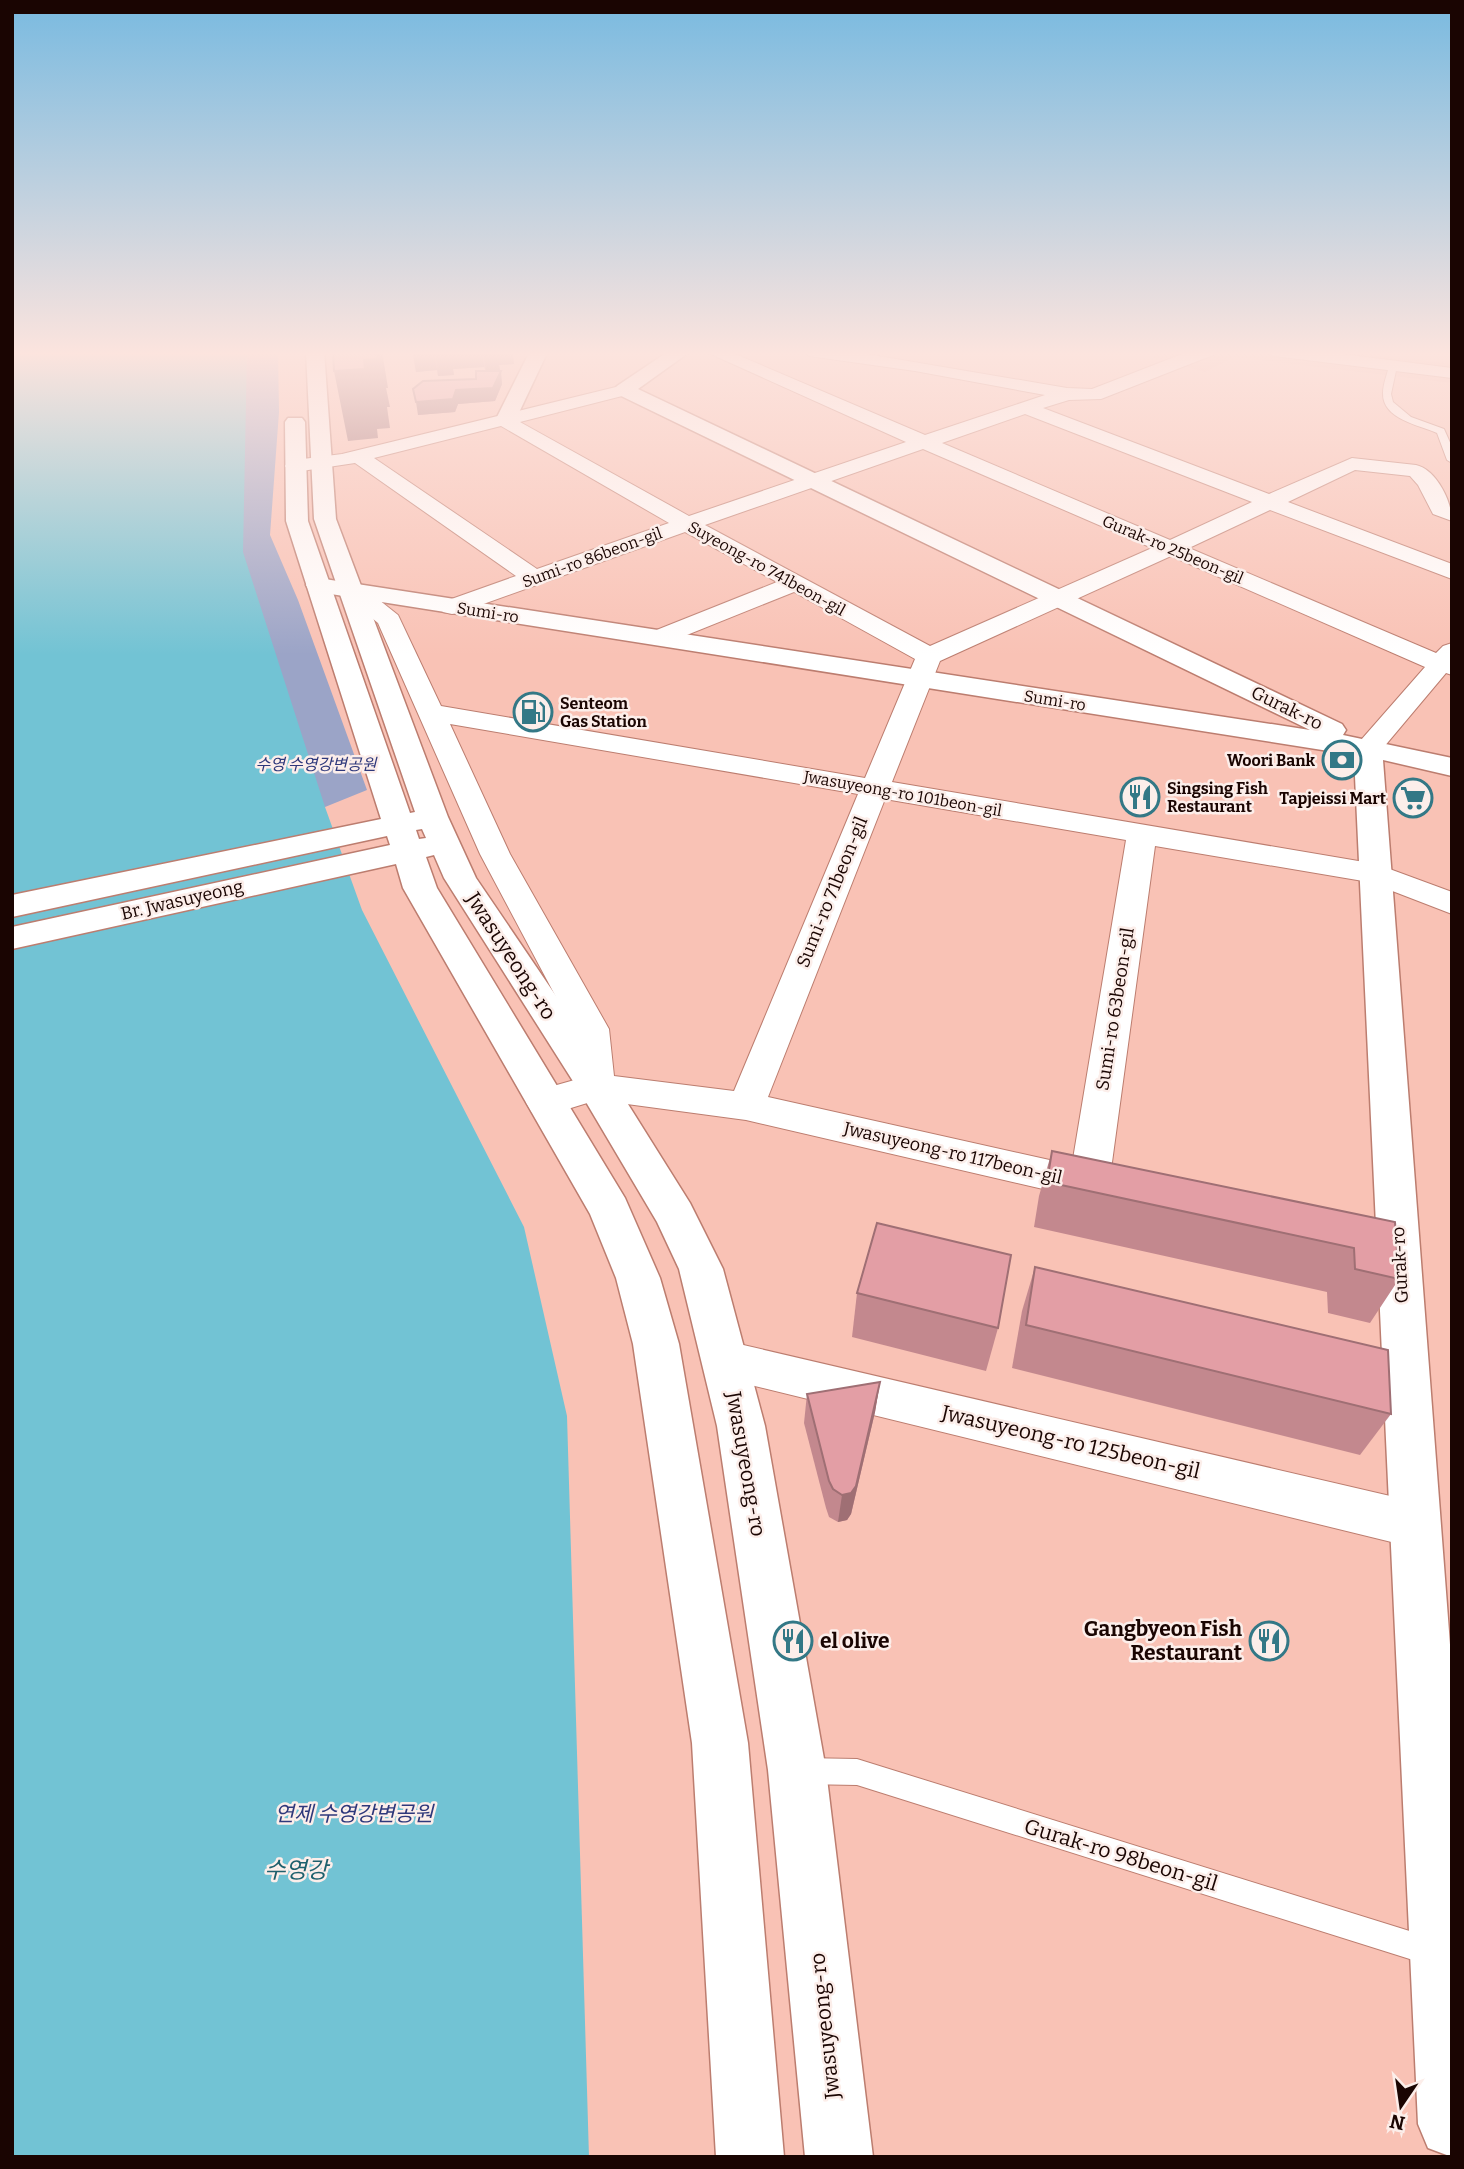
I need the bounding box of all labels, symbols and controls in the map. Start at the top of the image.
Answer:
street label: Gurak-ro 25beon-gil [1099,511,1247,588]
street label: Suyeong-ro 741beon-gil [685,517,849,620]
street label: Sumi-ro 86beon-gil [520,523,665,592]
street label: Sumi-ro [456,598,520,627]
street label: Gurak-ro [1248,681,1326,735]
street label: Sumi-ro [1023,686,1087,715]
fuel station icon: Senteom Gas Station [512,691,554,733]
place label: Senteom Gas Station [560,694,647,731]
bank icon: Woori Bank [1321,739,1363,781]
place label: Woori Bank [1227,751,1315,770]
park label: 수영 수영강변공원 [256,755,378,774]
street label: Jwasuyeong-ro 101beon-gil [801,767,1004,820]
restaurant icon: Singsing Fish Restaurant [1119,776,1161,818]
supermarket icon: Tapjeissi Mart [1392,777,1434,819]
place label: Singsing Fish Restaurant [1167,779,1268,816]
place label: Tapjeissi Mart [1279,789,1387,808]
street label: Sumi-ro 71beon-gil [792,813,872,971]
street label: Br. Jwasuyeong [119,875,245,925]
street label: Jwasuyeong-ro [460,887,562,1025]
street label: Sumi-ro 63beon-gil [1091,926,1139,1092]
street label: Jwasuyeong-ro 117beon-gil [841,1117,1064,1189]
street label: Gurak-ro [1387,1226,1413,1304]
street label: Jwasuyeong-ro [720,1389,772,1538]
street label: Jwasuyeong-ro 125beon-gil [938,1399,1203,1484]
place label: Gangbyeon Fish Restaurant [1084,1616,1243,1666]
restaurant icon: el olive [772,1620,814,1662]
restaurant icon: Gangbyeon Fish Restaurant [1248,1620,1290,1662]
place label: el olive [820,1628,889,1654]
park label: 연제 수영강변공원 [275,1801,435,1827]
street label: Gurak-ro 98beon-gil [1021,1813,1221,1897]
water label: 수영강 [264,1856,331,1884]
street label: Jwasuyeong-ro [804,1952,846,2101]
north arrow [1366,2071,1436,2141]
text: N [1387,2109,1407,2135]

